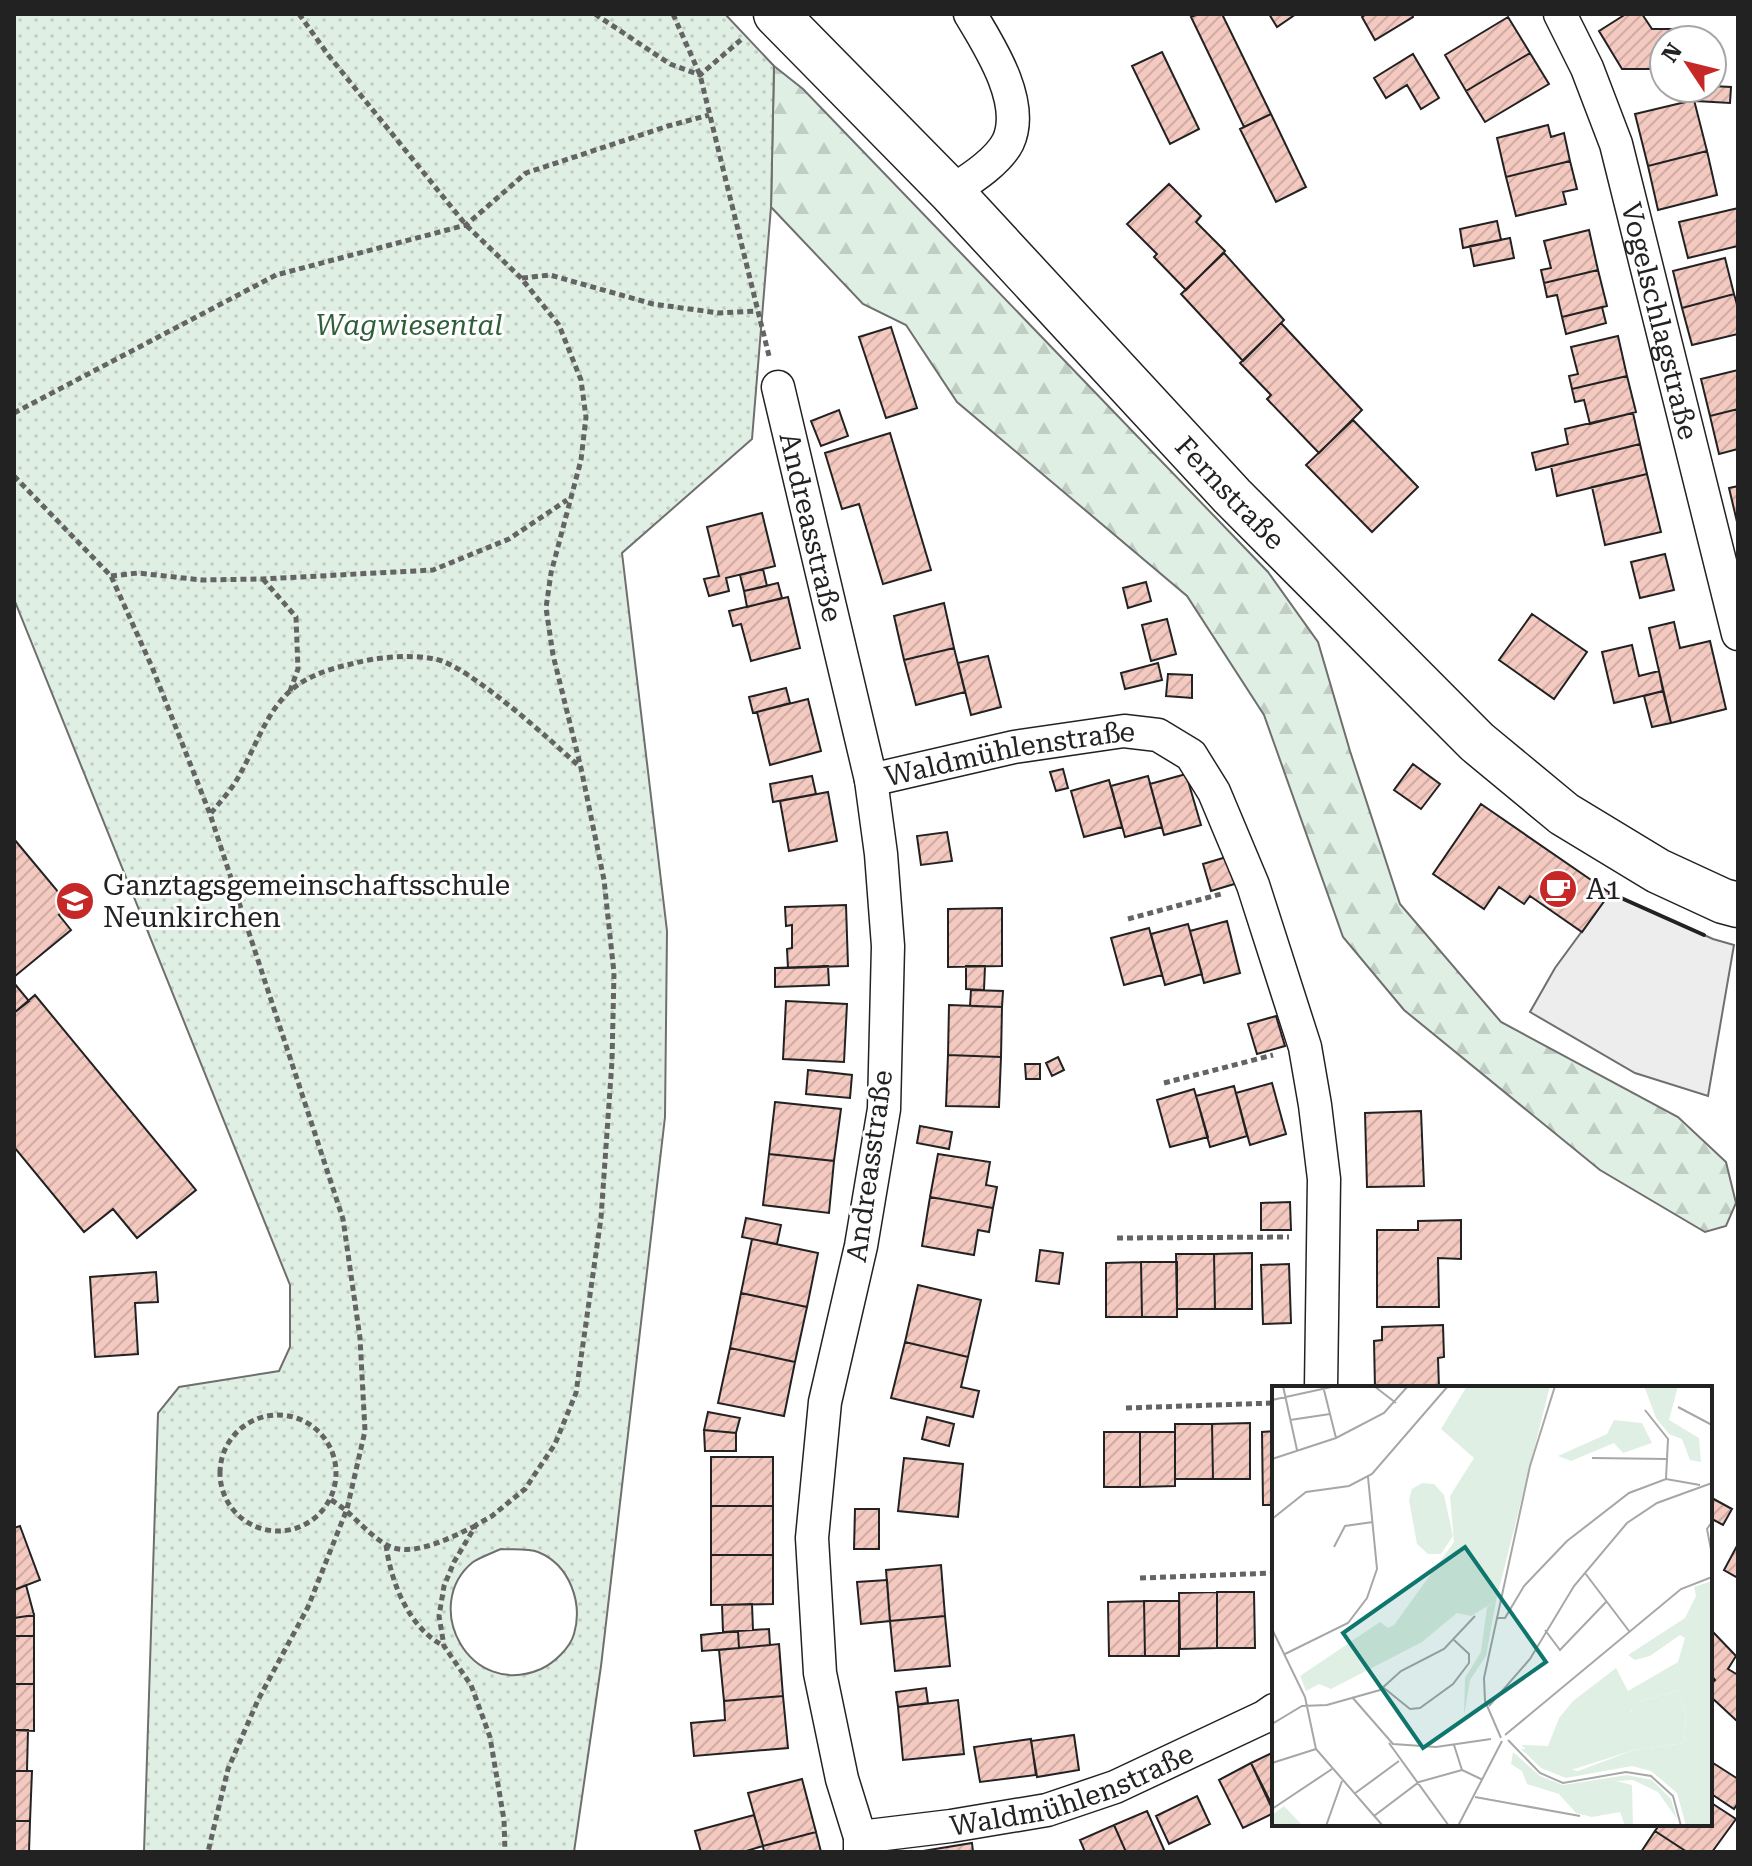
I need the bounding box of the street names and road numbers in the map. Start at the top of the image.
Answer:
street label: Vogelschlagstraße [1614,199,1705,443]
street label: Andreasstraße [772,429,849,625]
street label: Fernstraße [1168,430,1291,556]
street label: Waldmühlenstraße [882,715,1137,793]
street label: Andreasstraße [840,1068,899,1264]
street label: Waldmühlenstraße [947,1737,1199,1843]

